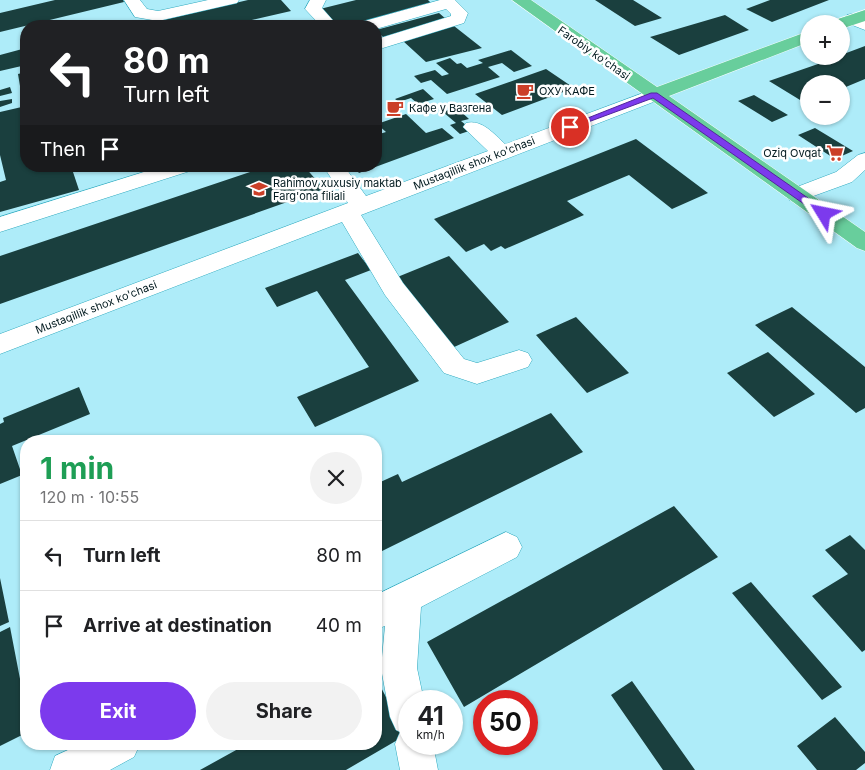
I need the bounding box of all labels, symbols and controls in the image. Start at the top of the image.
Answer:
map controls [800,15,850,125]
button: + [800,15,850,65]
street label: Farobiy ko'chasi [555,23,633,83]
text: 80 m [123,39,210,81]
icon: left [40,40,105,105]
button: − [800,75,850,125]
text: Turn left [123,81,209,107]
cafe icon: ОХУ КАФЕ [515,81,535,101]
place label: ОХУ КАФЕ [539,84,595,98]
cafe icon: Кафе у Вазгена [385,98,405,118]
place label: Кафе у Вазгена [409,101,491,115]
pin [549,106,591,148]
icon: arrive [556,113,584,141]
street label: Mustaqillik shox ko'chasi [411,133,537,193]
icon: arrive [96,135,124,163]
text: Then [40,138,86,161]
supermarket icon: Oziq Ovqat [825,143,845,163]
place label: Oziq Ovqat [763,146,821,160]
place label: Rahimov xuxusiy maktab Farg'ona filiali [273,176,402,203]
school or university icon: Rahimov xuxusiy maktab Farg'ona filiali [249,179,269,199]
position arrow [797,187,849,239]
street label: Mustaqillik shox ko'chasi [33,277,159,337]
text: 1 min [40,450,114,486]
button: close [310,452,362,504]
text: 120 m · 10:55 [40,487,139,507]
icon: left [40,542,68,570]
text: Turn left [83,544,161,567]
text: 80 m [316,544,362,567]
icon: arrive [40,612,68,640]
text: Arrive at destination [83,614,272,637]
text: 40 m [316,614,362,637]
button: Exit [40,682,196,740]
button: Share [206,682,362,740]
speed limit sign: 50 [473,690,538,755]
text: 41 [417,701,444,731]
text: km/h [416,727,445,742]

